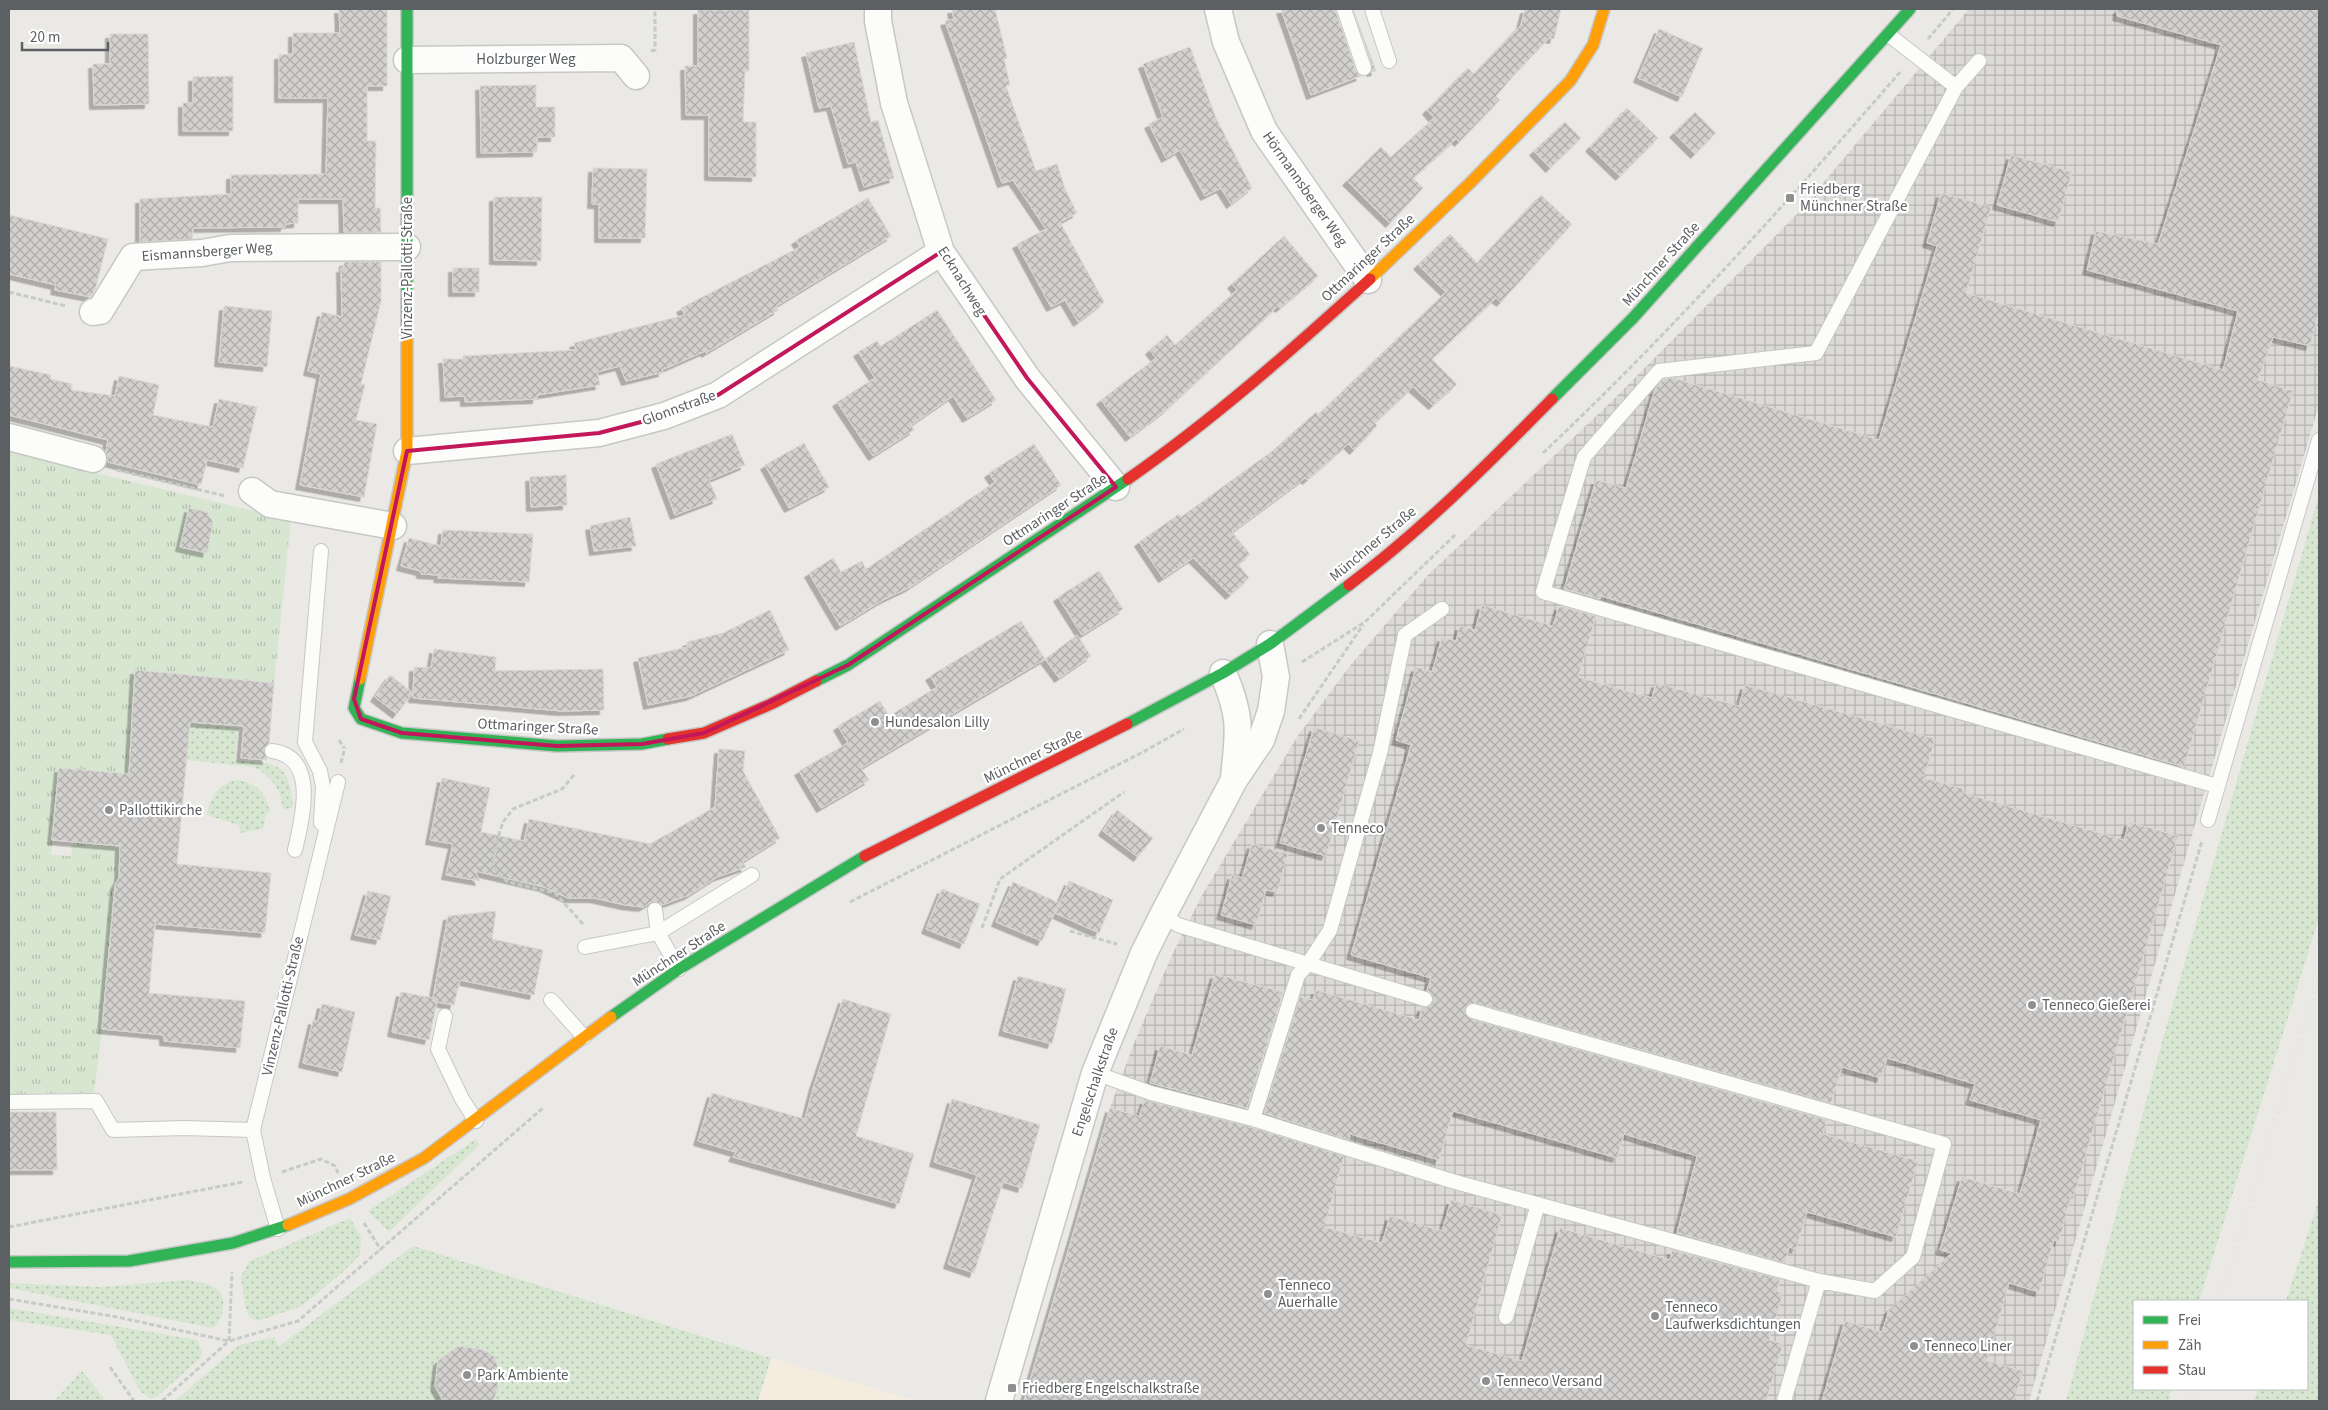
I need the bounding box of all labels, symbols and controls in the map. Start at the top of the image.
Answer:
scale bar [22,20,109,52]
text: 20 m [30,27,60,48]
street label: Holzburger Weg [476,49,576,70]
street label: Hörmannsberger Weg [1257,127,1353,251]
place label: Friedberg Münchner Straße [1800,179,1907,217]
marker: Friedberg Münchner Straße [1784,192,1796,204]
street label: Vinzenz-Pallotti-Straße [397,197,418,339]
street label: Ottmaringer Straße [1317,209,1419,307]
street label: Münchner Straße [1617,217,1705,311]
street label: Eismannsberger Weg [141,237,274,267]
street label: Ecknachweg [932,242,992,320]
street label: Glonnstraße [639,385,719,431]
street label: Ottmaringer Straße [998,468,1112,552]
street label: Münchner Straße [1325,501,1421,587]
place label: Hundesalon Lilly [885,712,990,733]
street label: Ottmaringer Straße [477,713,599,741]
marker: Hundesalon Lilly [869,716,881,728]
street label: Münchner Straße [980,723,1086,789]
place label: Pallottikirche [119,800,202,821]
marker: Pallottikirche [103,804,115,816]
place label: Tenneco [1331,818,1384,839]
marker: Tenneco [1315,822,1327,834]
street label: Münchner Straße [628,916,730,992]
street label: Vinzenz-Pallotti-Straße [257,934,309,1078]
place label: Tenneco Gießerei [2042,995,2151,1016]
marker: Tenneco Gießerei [2026,999,2038,1011]
street label: Engelschalkstraße [1066,1025,1124,1139]
street label: Münchner Straße [293,1147,399,1213]
place label: Tenneco Auerhalle [1278,1275,1338,1313]
marker: Tenneco Auerhalle [1262,1288,1274,1300]
place label: Tenneco Laufwerksdichtungen [1665,1297,1801,1335]
legend [2133,1300,2308,1390]
marker: Tenneco Laufwerksdichtungen [1649,1310,1661,1322]
text: Frei [2178,1310,2201,1331]
text: Zäh [2178,1335,2202,1356]
place label: Tenneco Liner [1924,1336,2013,1357]
marker: Tenneco Liner [1908,1340,1920,1352]
text: Stau [2178,1360,2206,1381]
place label: Park Ambiente [477,1365,569,1386]
marker: Park Ambiente [461,1369,473,1381]
place label: Tenneco Versand [1496,1371,1602,1392]
marker: Tenneco Versand [1480,1375,1492,1387]
place label: Friedberg Engelschalkstraße [1022,1378,1200,1399]
marker: Friedberg Engelschalkstraße [1006,1382,1018,1394]

